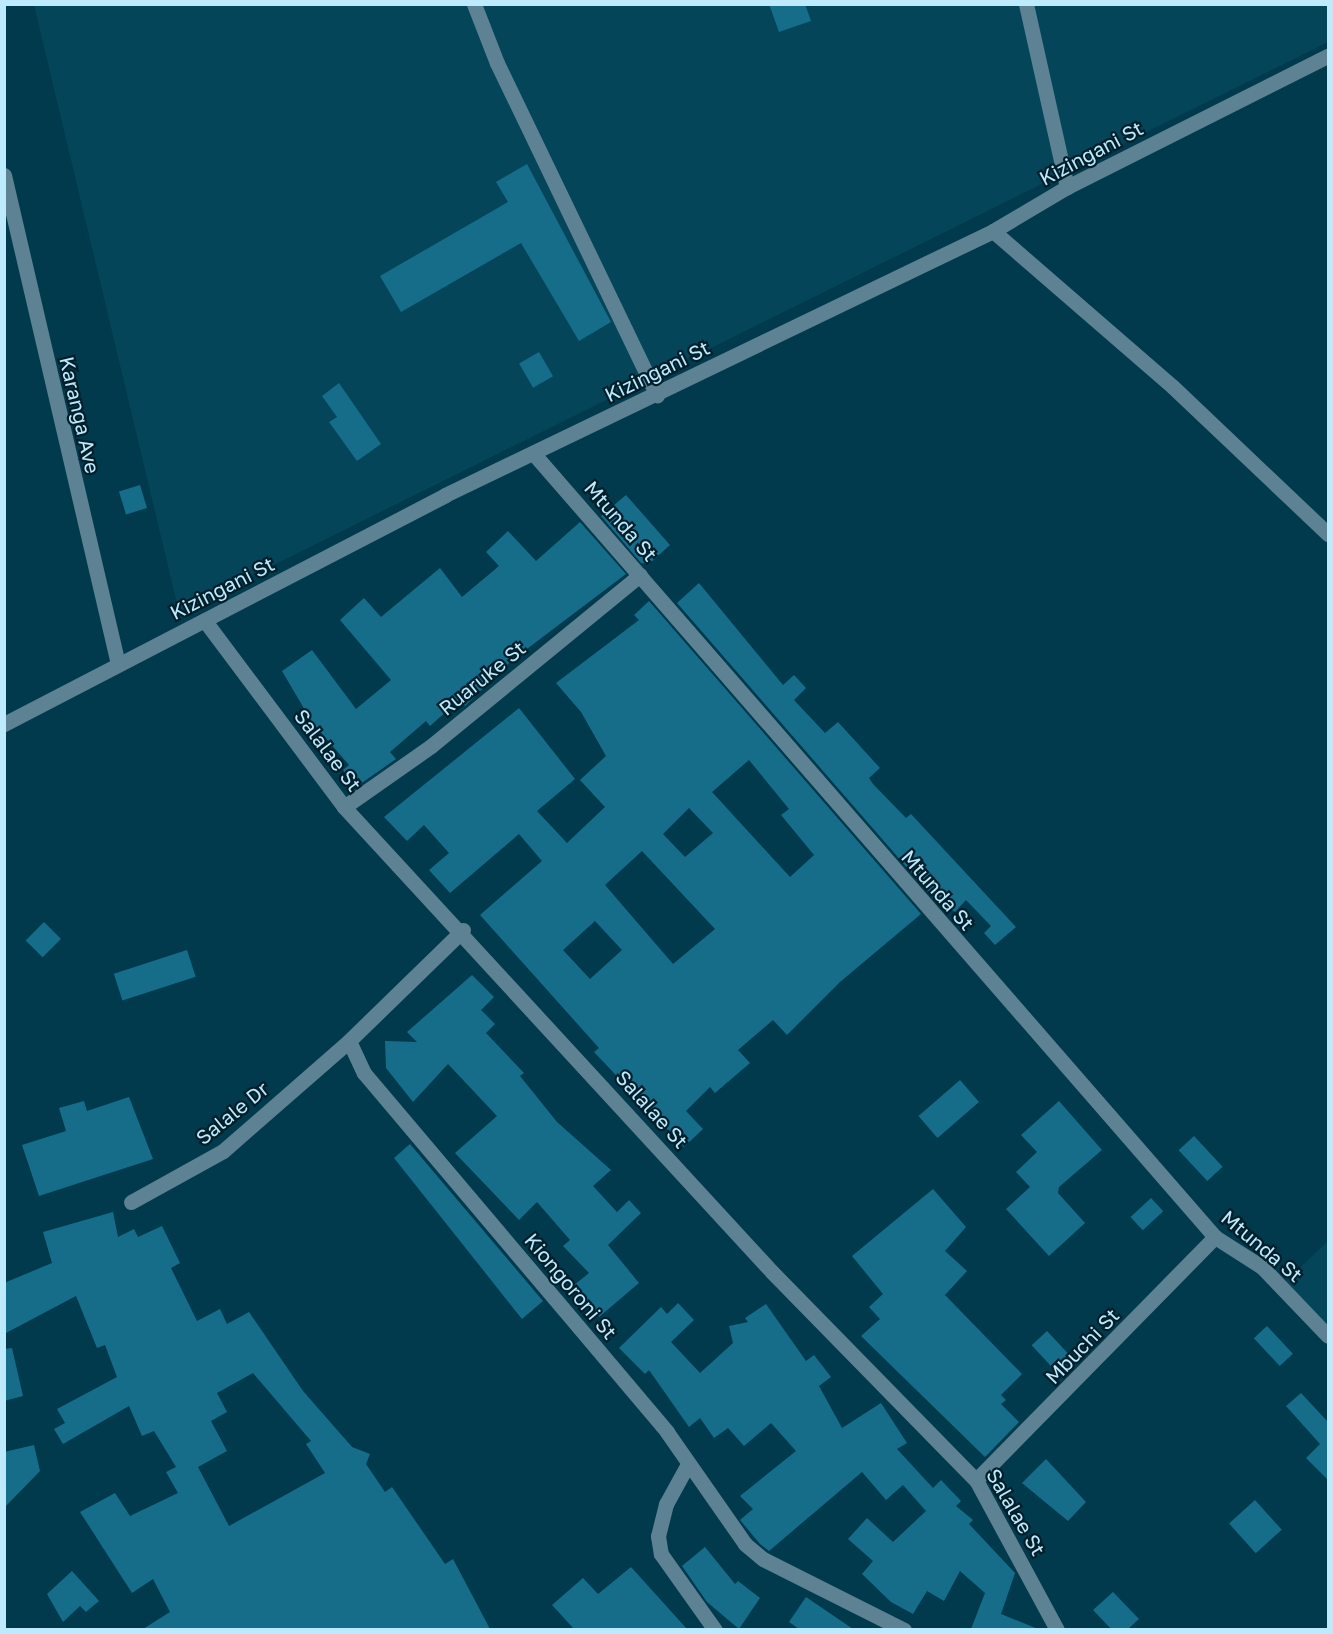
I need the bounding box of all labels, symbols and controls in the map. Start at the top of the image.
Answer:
street label: Kizingani St [1035,116,1147,190]
street label: Kizingani St [601,335,713,407]
street label: Karanga Ave [55,354,105,476]
street label: Mtunda St [580,476,662,566]
street label: Kizingani St [166,552,278,624]
street label: Ruaruke St [434,636,530,720]
street label: Salalae St [289,704,367,796]
street label: Mtunda St [897,845,979,935]
street label: Salalae St [611,1065,693,1153]
street label: Salale Dr [191,1076,273,1150]
street label: Mtunda St [1217,1205,1307,1287]
street label: Kiongoroni St [520,1228,622,1344]
street label: Mbuchi St [1040,1303,1124,1389]
street label: Salalae St [981,1464,1051,1560]

